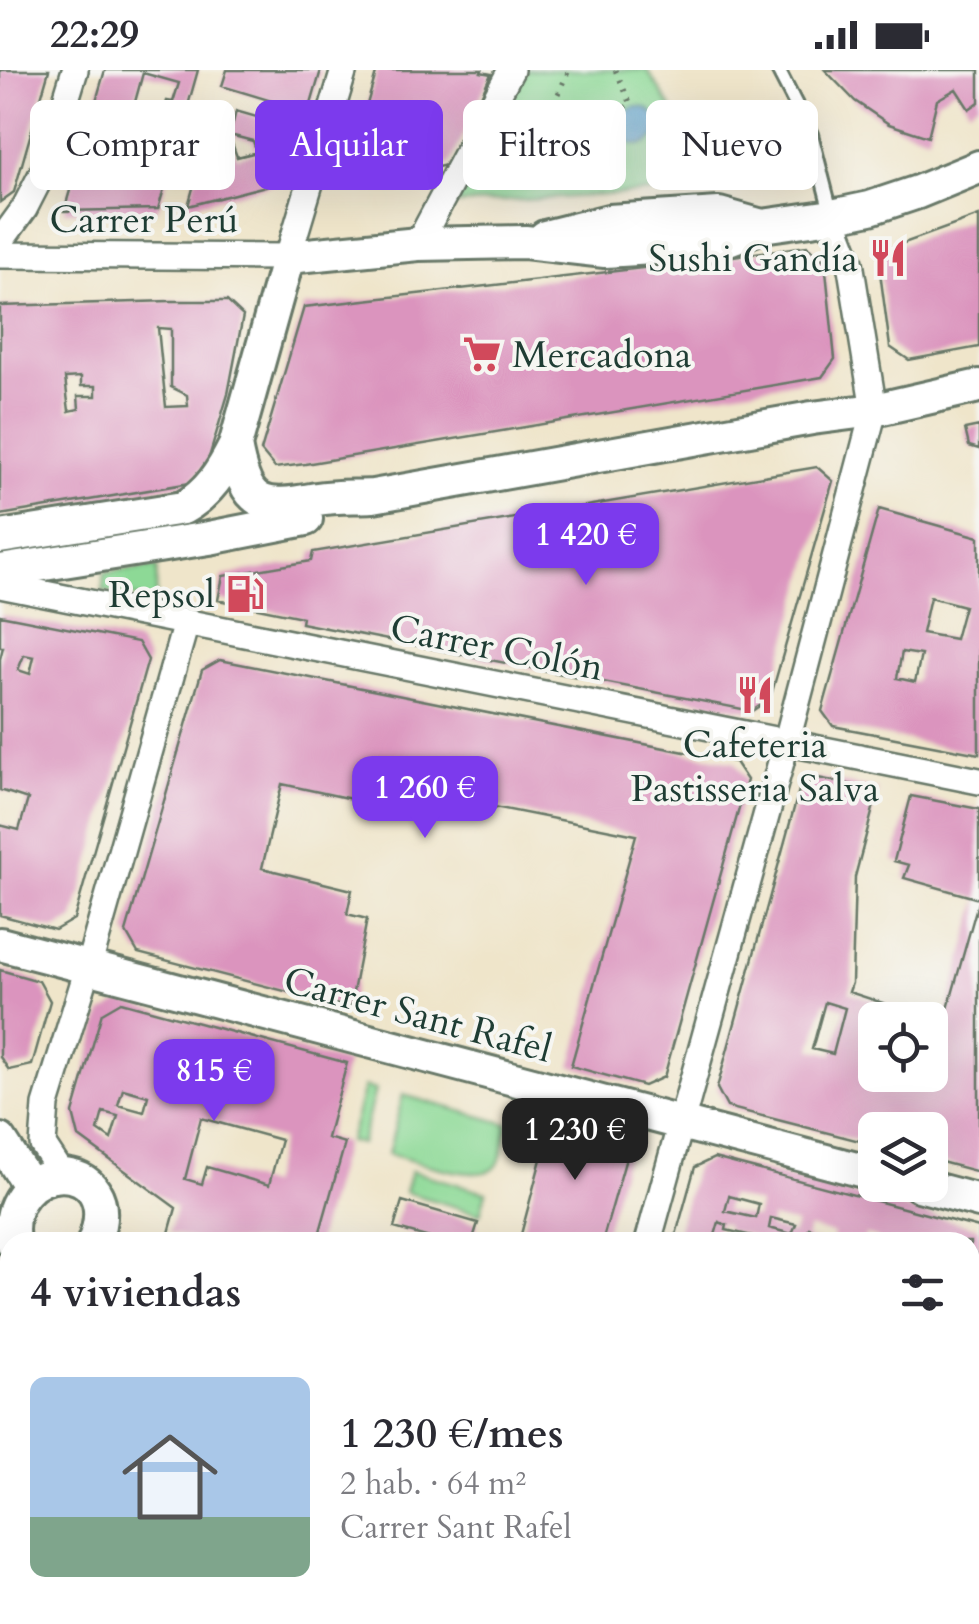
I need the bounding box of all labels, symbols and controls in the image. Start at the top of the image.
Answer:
text: 22:29 [50,9,139,61]
chip: Comprar [30,100,235,190]
chip: Alquilar [255,100,443,190]
chip: Filtros [463,100,626,190]
chip: Nuevo [646,100,818,190]
street label: Carrer Perú [50,194,238,246]
place label: Sushi Gandía [648,233,858,285]
restaurant icon: Sushi Gandía [867,237,909,279]
place label: Mercadona [512,329,691,381]
supermarket icon: Mercadona [461,333,503,375]
pin: 1 420 € [494,503,678,588]
text: 1 420 € [535,513,637,557]
place label: Repsol [108,569,215,621]
fuel station icon: Repsol [224,573,266,615]
street label: Carrer Colón [386,602,608,694]
restaurant icon: Cafeteria Pastisseria Salva [734,674,776,716]
place label: Cafeteria Pastisseria Salva [631,719,879,815]
pin: 1 260 € [333,756,517,841]
text: 1 260 € [374,766,476,810]
street label: Carrer Sant Rafel [278,954,558,1076]
map controls [858,1002,948,1202]
button: locate [858,1002,948,1092]
pin: 815 € [144,1039,284,1124]
text: 815 € [176,1049,252,1093]
pin: 1 230 € [483,1098,667,1183]
text: 1 230 € [524,1108,626,1152]
button: layers [858,1112,948,1202]
text: 4 viviendas [30,1264,241,1321]
icon: filters [895,1265,950,1320]
text: 1 230 €/mes [340,1405,563,1462]
icon: home [110,1417,230,1537]
text: 2 hab. · 64 m² [340,1462,526,1506]
text: Carrer Sant Rafel [340,1506,572,1550]

